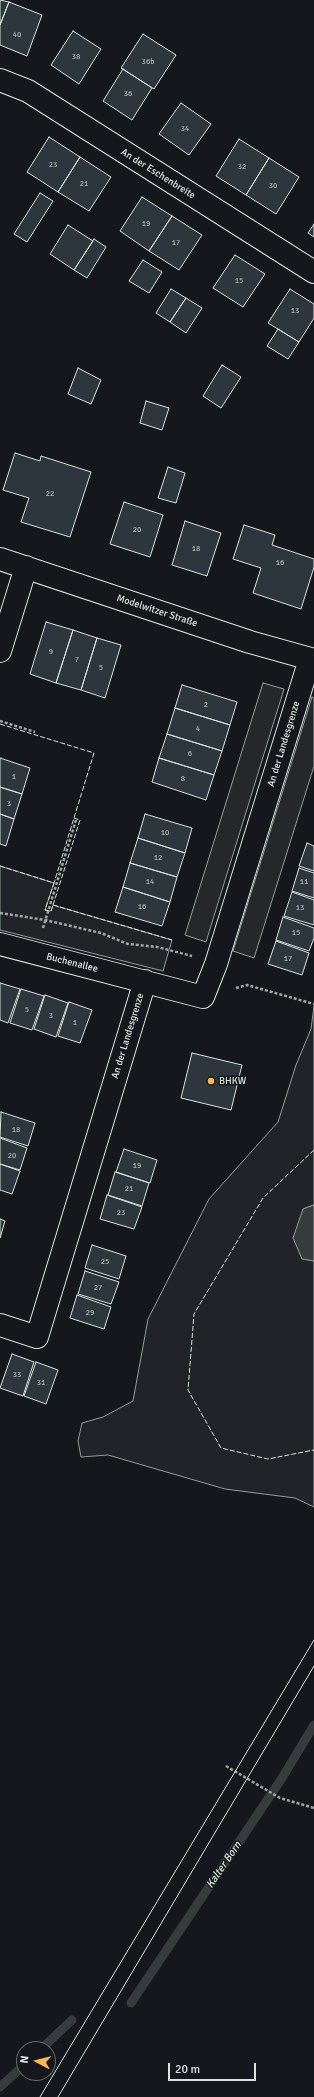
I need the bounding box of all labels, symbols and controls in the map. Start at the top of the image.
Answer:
house number: 40 [13,30,21,40]
house number: 38 [72,52,80,62]
house number: 36b [142,57,154,67]
house number: 36 [124,89,132,99]
house number: 34 [181,124,189,134]
street label: An der Eschenbreite [119,146,197,202]
house number: 23 [49,160,57,170]
house number: 32 [238,162,246,172]
house number: 21 [80,179,88,189]
house number: 30 [269,181,277,191]
house number: 19 [142,219,150,229]
house number: 17 [172,238,180,248]
house number: 15 [235,276,243,286]
house number: 13 [291,306,299,316]
house number: 22 [46,489,54,499]
house number: 20 [133,525,141,535]
house number: 18 [192,544,200,554]
house number: 16 [276,558,284,568]
street label: Modelwitzer Straße [115,592,199,630]
house number: 9 [49,647,53,657]
house number: 7 [75,655,79,665]
house number: 5 [99,663,103,673]
house number: 2 [204,700,208,710]
street label: An der Landesgrenze [265,700,303,788]
house number: 4 [196,724,200,734]
house number: 6 [188,749,192,759]
house number: 1 [12,772,16,782]
house number: 8 [181,774,185,784]
house number: 3 [7,799,11,809]
house number: 10 [161,828,169,838]
house number: 12 [154,853,162,863]
house number: 14 [146,877,154,887]
house number: 11 [300,877,308,887]
house number: 16 [138,902,146,912]
house number: 13 [296,903,304,913]
house number: 15 [292,928,300,938]
street label: Buchenallee [45,951,99,975]
house number: 17 [284,954,292,964]
street label: An der Landesgrenze [109,992,147,1080]
house number: 5 [25,1005,29,1015]
house number: 3 [49,1011,53,1021]
house number: 1 [73,1018,77,1028]
place label: BHKW [219,1075,246,1087]
marker: BHKW [206,1076,216,1086]
house number: 18 [12,1125,20,1135]
house number: 20 [8,1151,16,1161]
house number: 19 [133,1161,141,1171]
house number: 21 [125,1184,133,1194]
house number: 23 [117,1208,125,1218]
house number: 25 [101,1257,109,1267]
house number: 27 [94,1283,102,1293]
house number: 29 [86,1308,94,1318]
house number: 33 [13,1370,21,1380]
house number: 31 [37,1378,45,1388]
water label: Kalter Born [204,1839,244,1891]
north arrow [16,2041,56,2081]
text: N [18,2055,32,2064]
scale bar [170,2055,258,2081]
text: 20 m [175,2062,200,2077]

